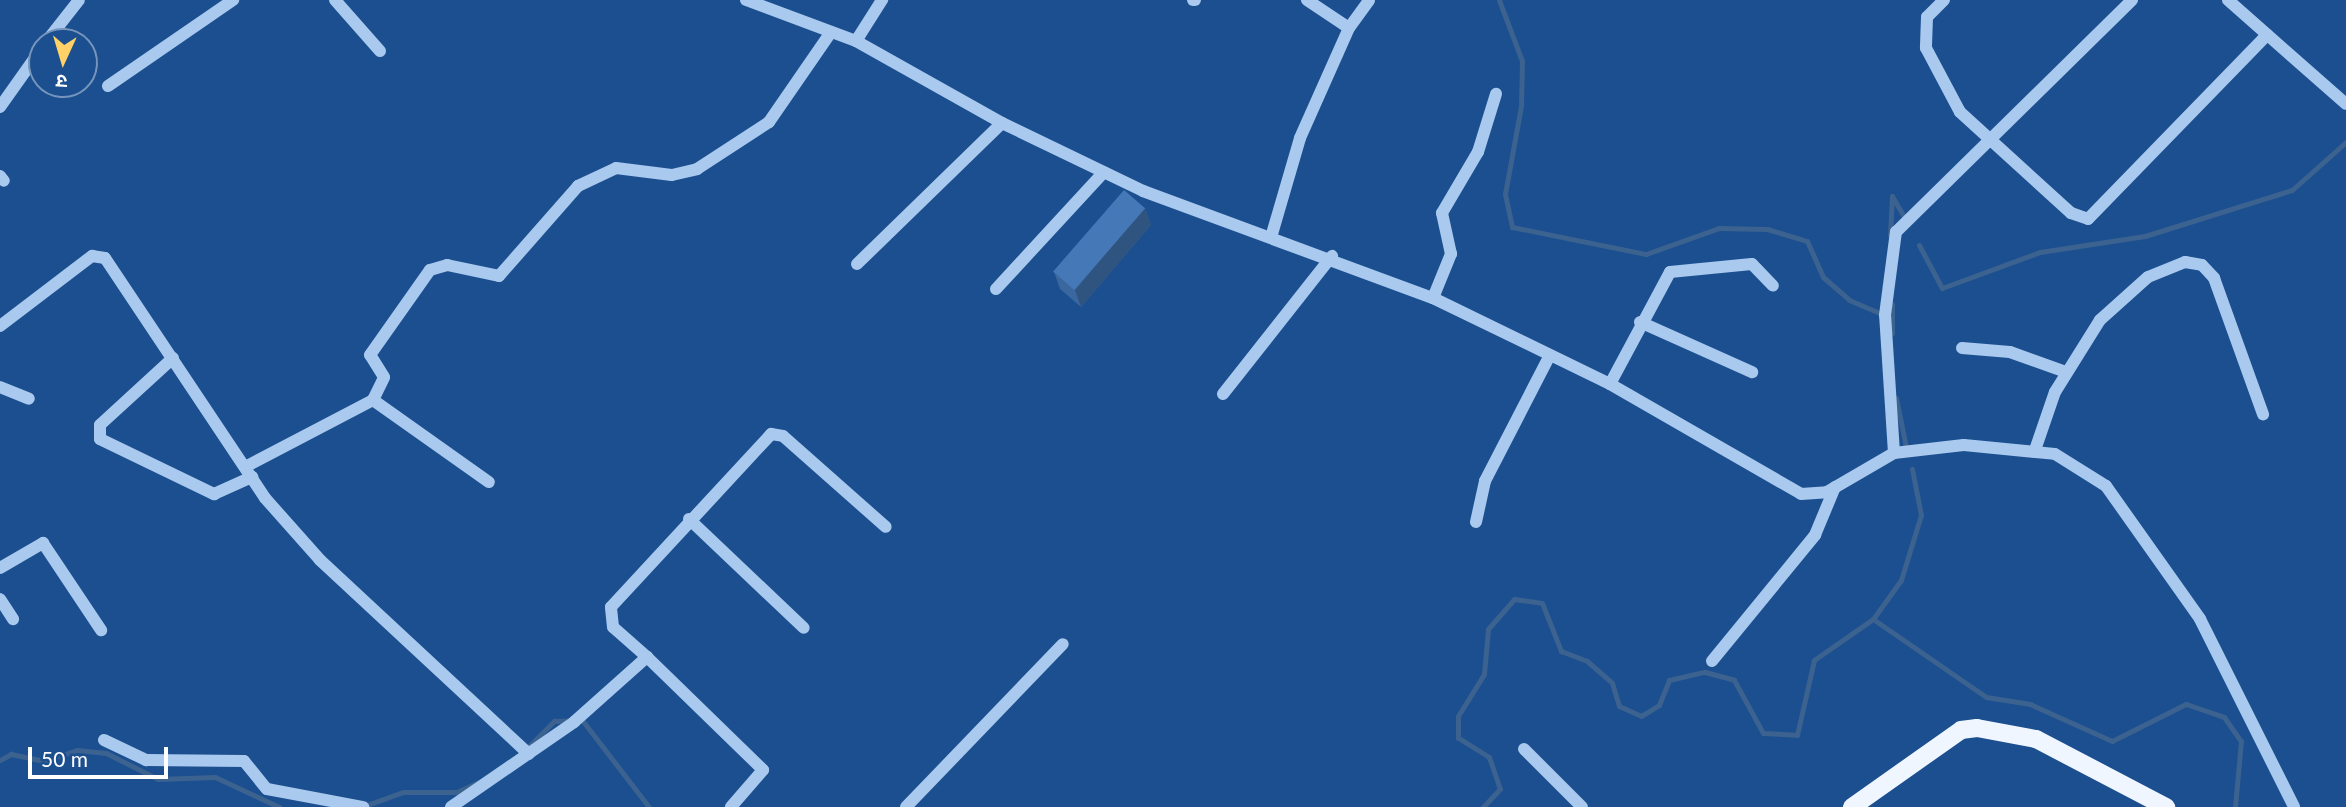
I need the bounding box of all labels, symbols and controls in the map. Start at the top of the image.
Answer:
north arrow [28,28,98,98]
text: उ [55,71,68,94]
scale bar [32,734,172,778]
text: 50 m [41,746,88,771]

